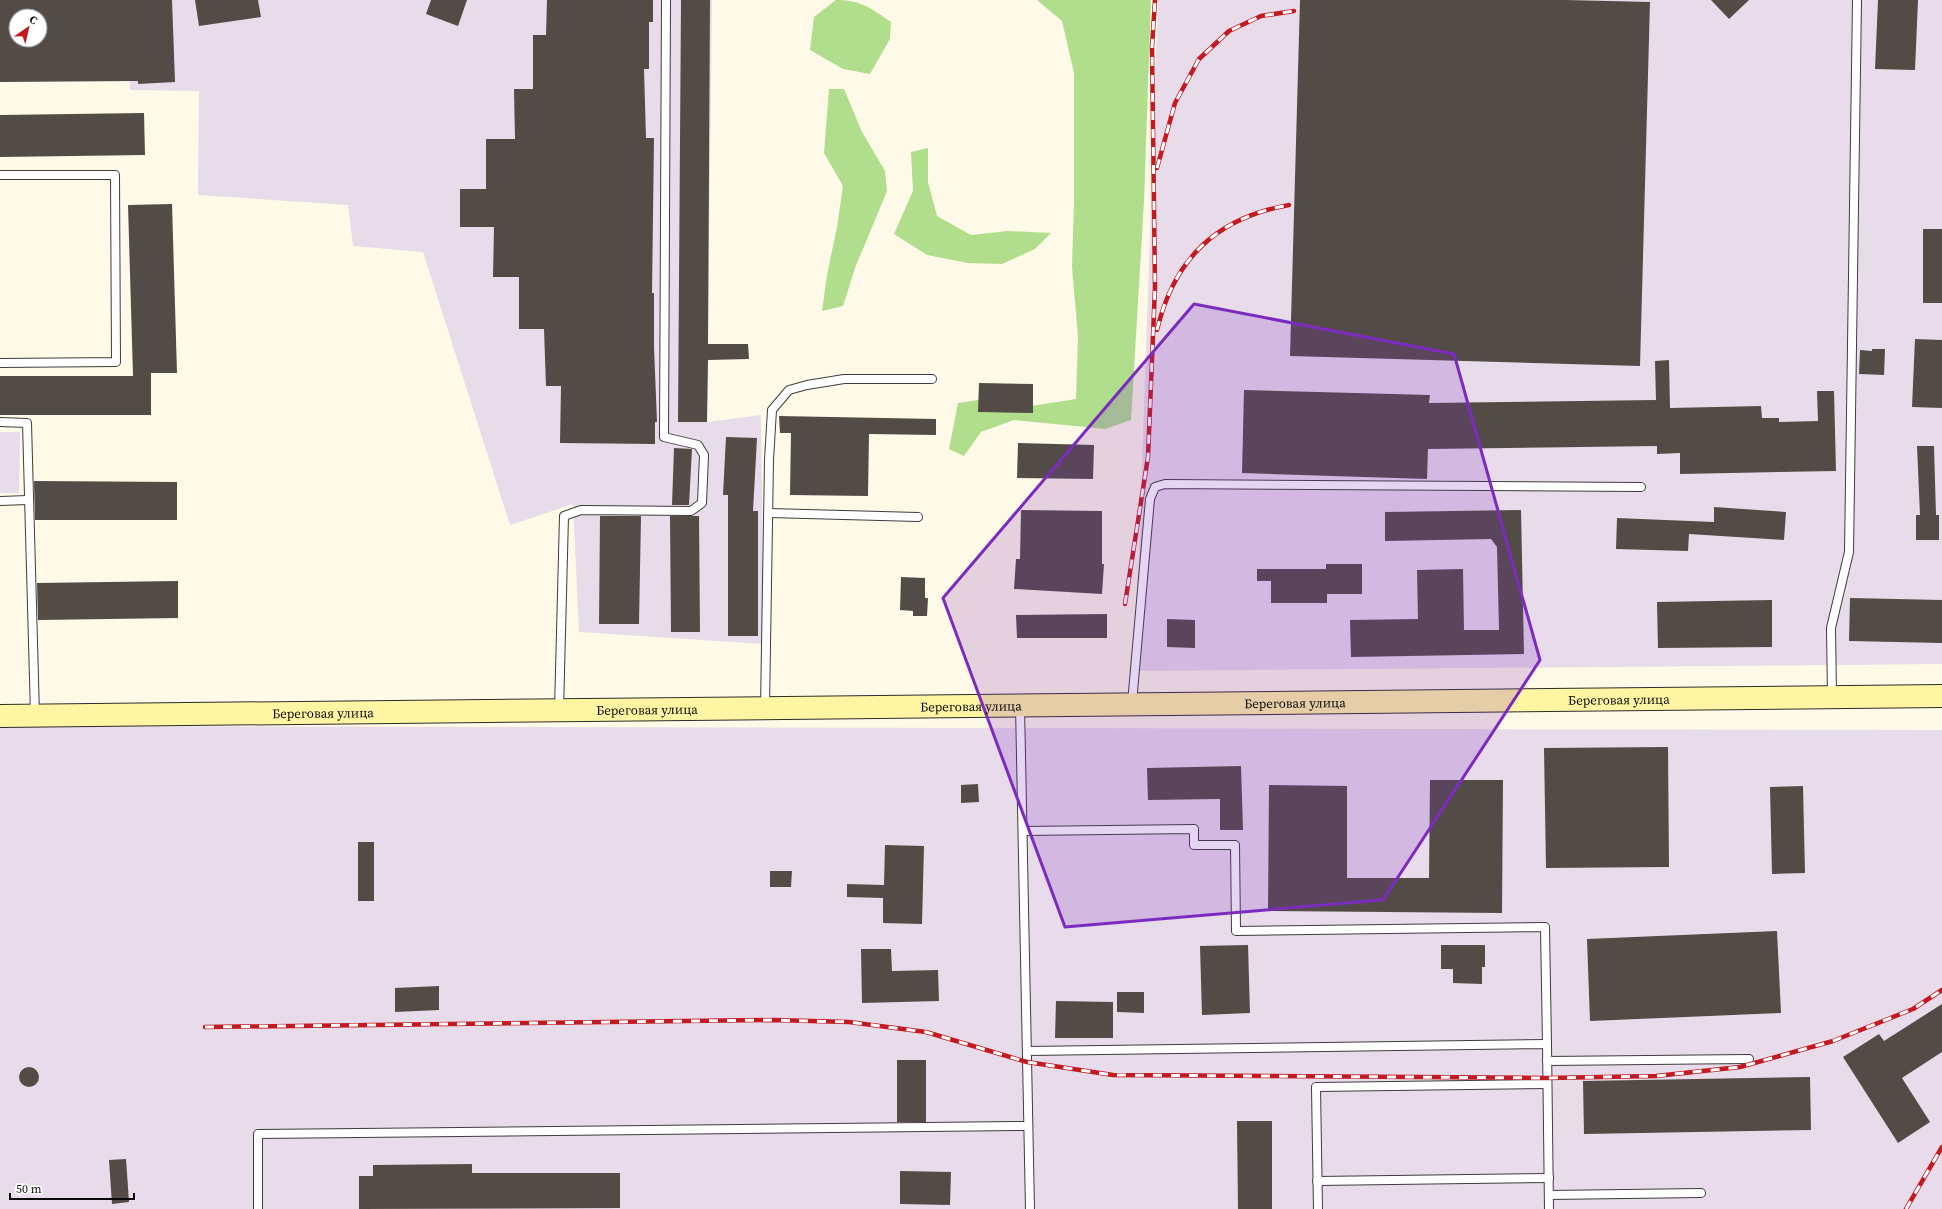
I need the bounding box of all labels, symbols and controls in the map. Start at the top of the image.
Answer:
north arrow [8,8,48,48]
text: С [26,12,40,28]
street label: Береговая улица [1568,691,1670,709]
street label: Береговая улица [1244,694,1346,712]
street label: Береговая улица [920,697,1022,716]
street label: Береговая улица [596,701,698,719]
street label: Береговая улица [272,704,374,722]
scale bar [10,1175,134,1201]
text: 50 m [16,1181,42,1197]

